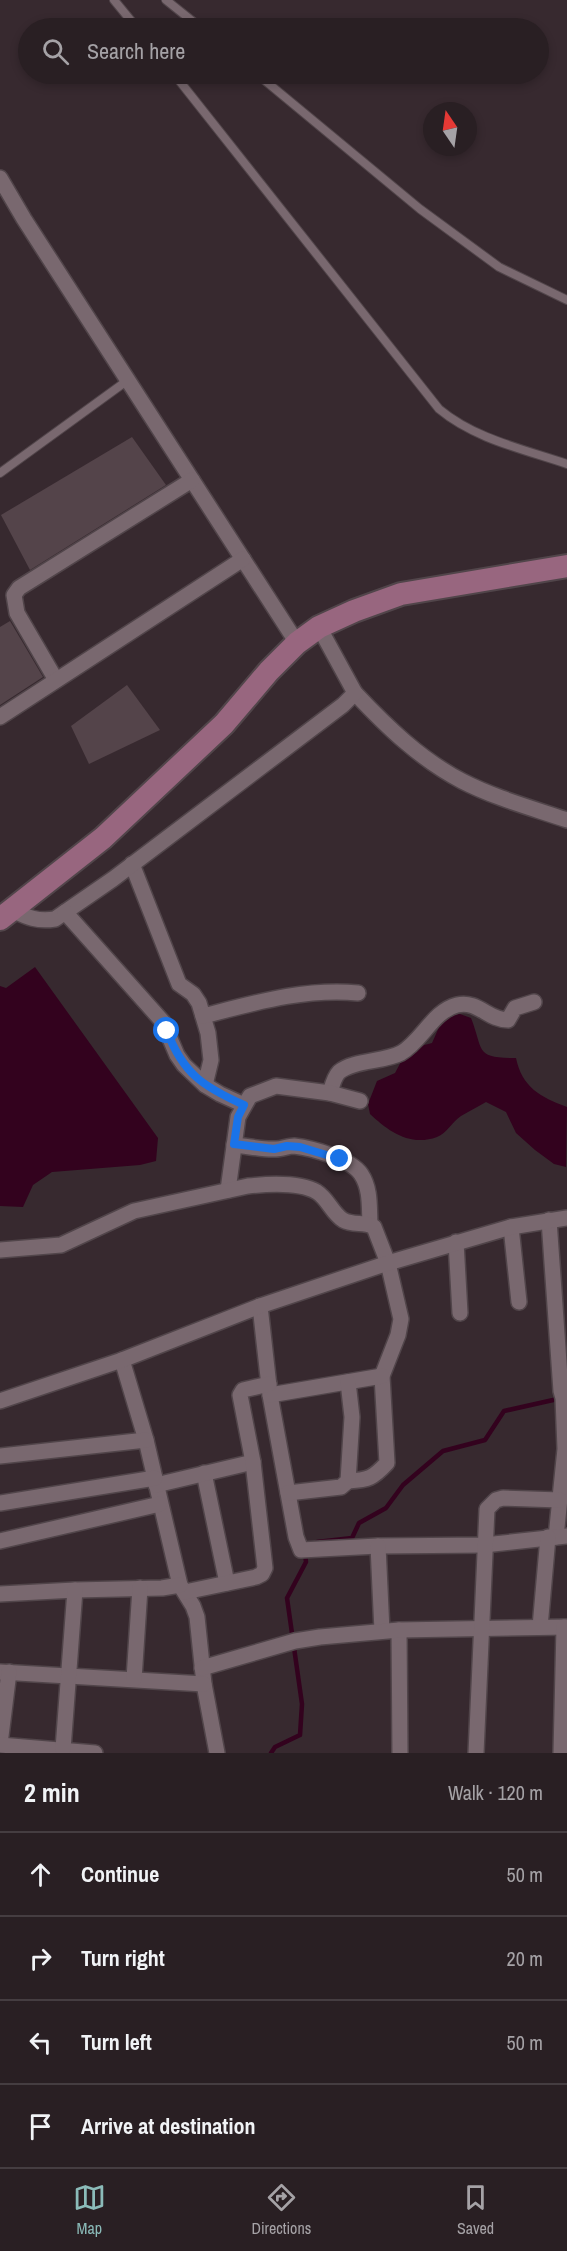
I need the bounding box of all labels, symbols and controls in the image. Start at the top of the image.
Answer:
search box [18,18,549,84]
icon: search [39,35,72,68]
text: Search here [87,36,185,66]
north arrow [423,102,477,156]
route start [153,1017,179,1043]
route end [326,1145,352,1171]
text: 2 min [24,1775,80,1810]
text: Walk · 120 m [448,1779,543,1806]
icon: ahead [24,1858,57,1891]
text: Continue [81,1859,159,1889]
text: 50 m [507,1861,543,1888]
icon: right [24,1942,57,1975]
text: Turn right [81,1943,165,1973]
text: 20 m [507,1945,543,1972]
icon: left [24,2026,57,2059]
text: Turn left [81,2027,152,2057]
text: 50 m [507,2029,543,2056]
icon: arrive [24,2110,57,2143]
text: Arrive at destination [81,2111,255,2141]
tab: Map [73,2181,106,2239]
tab: Directions [251,2181,311,2239]
tab: Saved [457,2181,494,2239]

